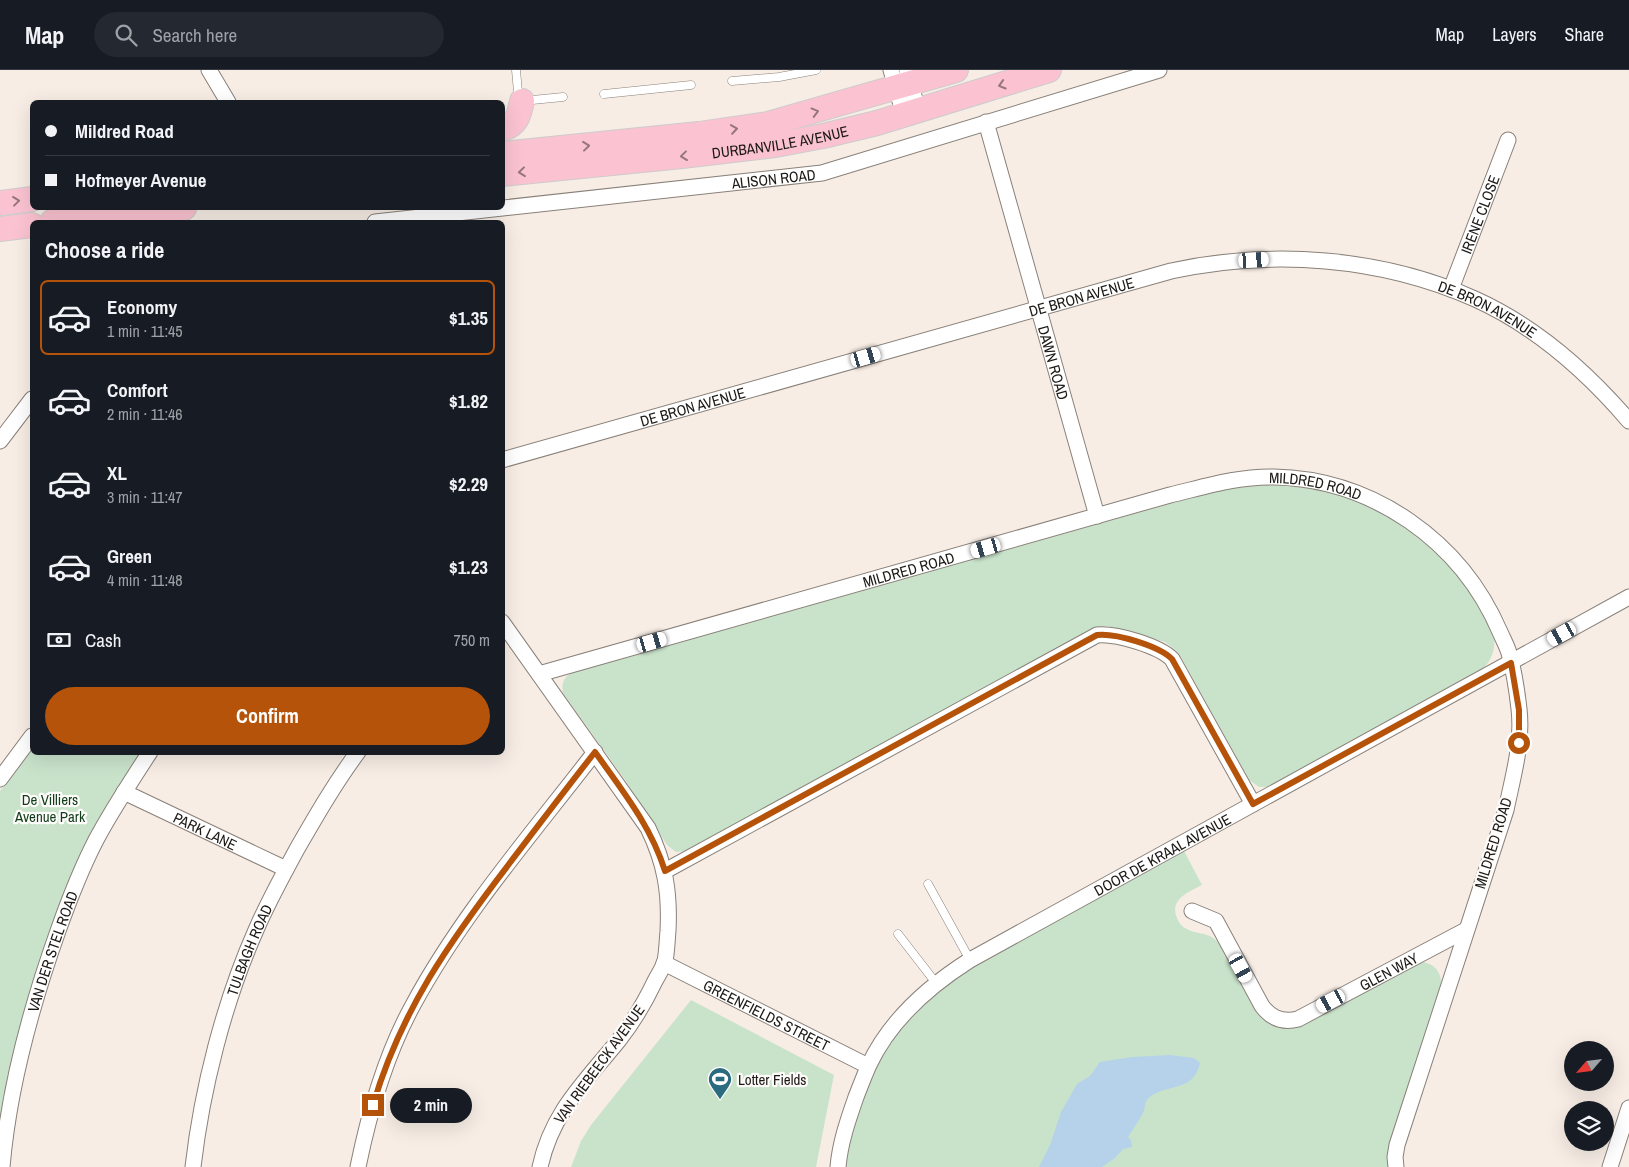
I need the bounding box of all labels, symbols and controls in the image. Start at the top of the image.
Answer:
search box [94,12,444,57]
text: Map [25,19,64,51]
icon: search [112,21,140,49]
text: Search here [152,22,237,48]
text: Map [1436,22,1464,47]
text: Layers [1492,22,1537,47]
text: Share [1565,22,1604,47]
one-way arrow [999,79,1007,89]
one-way arrow [811,107,819,117]
text: Mildred Road [75,118,174,144]
street label: DURBANVILLE AVENUE [711,120,850,163]
one-way arrow [730,124,738,135]
one-way arrow [582,141,590,152]
one-way arrow [680,150,688,161]
street label: ALISON ROAD [730,163,817,193]
one-way arrow [518,166,526,177]
text: Hofmeyer Avenue [75,167,206,193]
street label: IRENE CLOSE [1455,172,1504,257]
one-way arrow [13,196,21,207]
text: Choose a ride [45,235,164,265]
car [1238,252,1269,268]
street label: DE BRON AVENUE [1026,271,1136,321]
street label: DE BRON AVENUE [1435,275,1541,342]
text: Economy [107,294,177,320]
icon: car [47,295,92,340]
text: $1.35 [449,305,488,331]
text: 1 min · 11:45 [107,320,183,342]
street label: DAWN ROAD [1033,323,1074,402]
car [849,346,882,368]
text: Comfort [107,377,168,403]
icon: car [47,378,92,423]
street label: DE BRON AVENUE [637,381,748,431]
text: $1.82 [449,388,488,414]
text: 2 min · 11:46 [107,403,183,425]
text: XL [107,460,127,486]
icon: car [47,461,92,506]
street label: MILDRED ROAD [1269,466,1365,505]
text: $2.29 [449,471,488,497]
text: 3 min · 11:47 [107,486,183,508]
car [969,537,1002,559]
text: Green [107,543,152,569]
icon: car [47,544,92,589]
street label: MILDRED ROAD [860,546,957,592]
text: $1.23 [449,554,488,580]
text: 4 min · 11:48 [107,569,183,591]
car [1545,620,1578,648]
icon: cash [45,626,73,654]
text: Cash [85,627,121,653]
text: 750 m [454,629,490,651]
car [635,631,668,653]
button: Confirm [45,687,490,745]
route start [1508,732,1530,754]
park label: De Villiers Avenue Park [14,789,86,827]
street label: MILDRED ROAD [1469,795,1517,891]
street label: PARK LANE [170,807,241,855]
street label: DOOR DE KRAAL AVENUE [1090,808,1234,900]
street label: VAN DER STEL ROAD [22,888,83,1014]
street label: TULBAGH ROAD [221,900,277,998]
street label: GLEN WAY [1356,946,1422,995]
car [1227,951,1254,985]
street label: GREENFIELDS STREET [700,974,834,1056]
car [1314,987,1347,1015]
street label: VAN RIEBEECK AVENUE [549,1000,649,1128]
north arrow [1564,1041,1614,1091]
map controls [1564,1041,1614,1151]
sports icon: Lotter Fields [707,1066,733,1100]
place label: Lotter Fields [738,1069,806,1090]
callout: 2 min [390,1088,473,1122]
route end [362,1094,384,1116]
text: 2 min [414,1094,448,1116]
button: layers [1564,1101,1614,1151]

